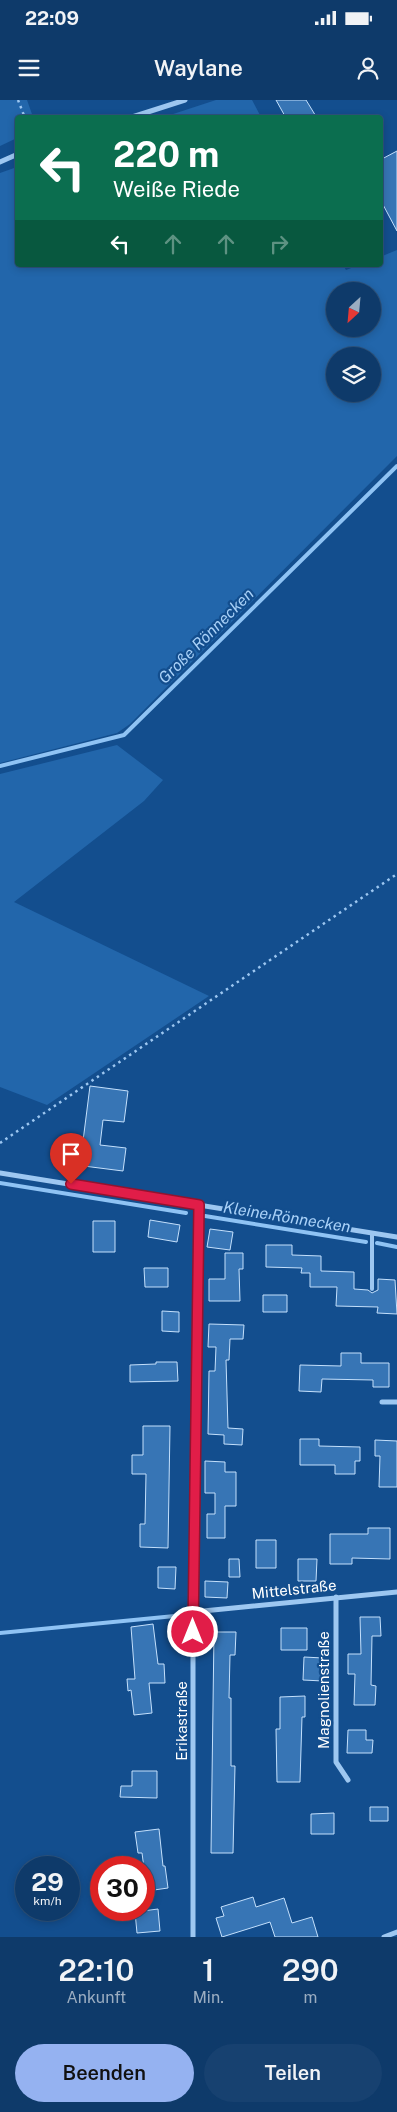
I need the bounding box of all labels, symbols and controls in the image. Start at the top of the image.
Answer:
text: 22:09 [25,7,79,29]
icon: menu [15,54,43,82]
icon: person [354,54,382,82]
text: Waylane [154,55,243,81]
text: 220 m [113,134,219,175]
icon: left [30,135,95,200]
text: Weiße Riede [113,176,240,202]
icon: left [106,230,134,258]
icon: ahead [159,230,187,258]
icon: ahead [212,230,240,258]
icon: right [265,230,293,258]
north arrow [326,282,381,338]
map controls [326,282,381,402]
button: layers [326,347,381,402]
water label: Große Rönnecken [154,584,258,688]
pin [50,1133,92,1184]
icon: arrive [57,1140,85,1168]
water label: Kleine Rönnecken [222,1198,352,1236]
street label: Mittelstraße [251,1576,337,1602]
position arrow [166,1605,218,1657]
street label: Magnolienstraße [315,1631,332,1749]
street label: Erikastraße [173,1681,190,1761]
speed limit sign: 30 [90,1856,155,1921]
text: 29 [31,1867,64,1897]
text: km/h [33,1894,62,1908]
text: 22:10 [58,1952,134,1988]
text: 1 [202,1952,214,1988]
text: 290 [282,1952,339,1988]
text: Ankunft [66,1988,126,2007]
text: Min. [193,1988,224,2007]
text: m [303,1988,317,2007]
button: Beenden [15,2044,194,2102]
button: Teilen [204,2044,382,2102]

